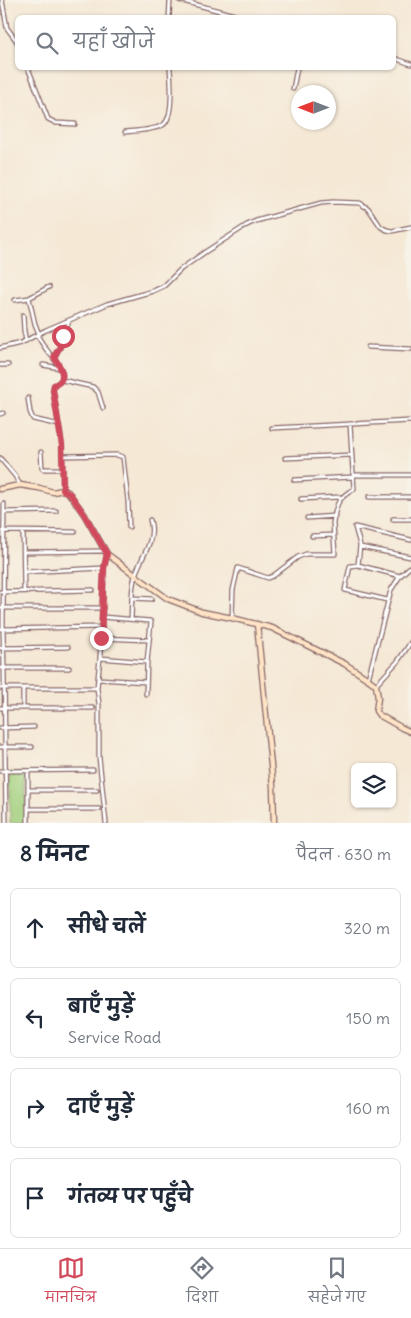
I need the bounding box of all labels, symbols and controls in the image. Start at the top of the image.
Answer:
search box [15,15,396,70]
icon: search [33,29,61,57]
text: यहाँ खोजें [73,29,154,53]
north arrow [291,85,336,130]
route start [52,325,75,348]
route end [90,627,113,650]
map controls [351,763,396,808]
button: layers [351,763,396,808]
text: 8 मिनट [20,840,88,867]
text: पैदल · 630 m [296,844,391,864]
icon: ahead [21,914,49,942]
text: सीधे चलें [68,914,145,938]
text: 320 m [344,918,390,938]
text: बाएँ मुड़ें [68,994,134,1018]
icon: left [21,1004,49,1032]
text: 150 m [346,1008,390,1028]
text: Service Road [68,1027,161,1047]
icon: right [21,1094,49,1122]
text: दाएँ मुड़ें [68,1094,134,1118]
text: 160 m [346,1098,390,1118]
icon: arrive [21,1184,49,1212]
text: गंतव्य पर पहुँचे [68,1184,193,1208]
tab: मानचित्र [45,1254,96,1313]
tab: दिशा [186,1254,218,1313]
tab: सहेजे गए [308,1254,366,1313]

